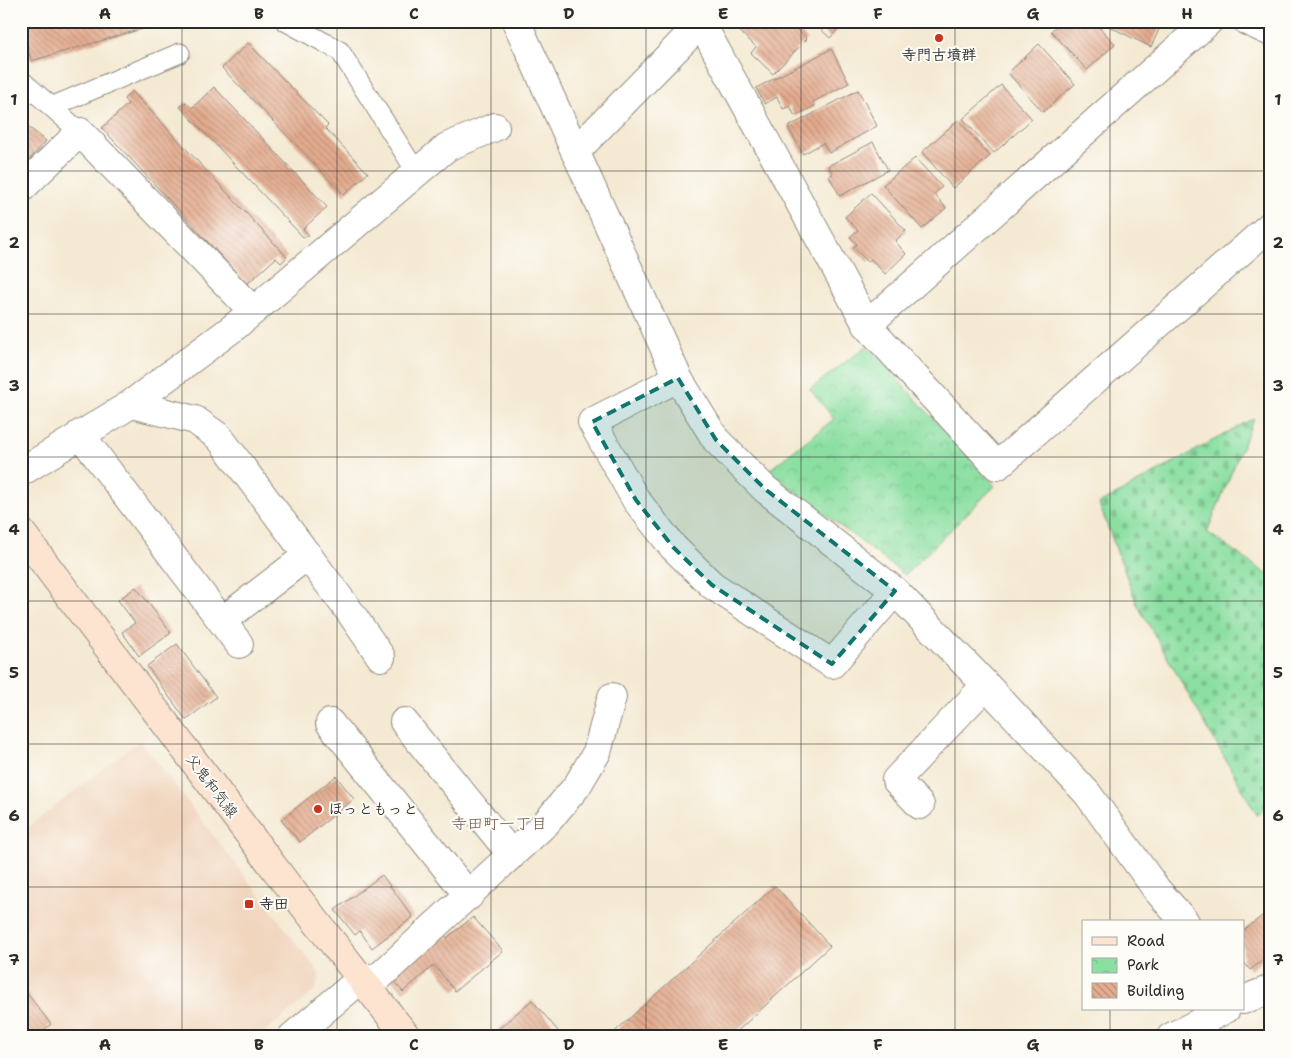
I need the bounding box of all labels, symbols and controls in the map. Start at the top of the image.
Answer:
text: A [99,3,111,24]
text: B [254,3,264,24]
text: C [409,3,419,24]
text: D [563,3,575,24]
text: E [718,3,728,24]
text: F [873,3,883,24]
text: G [1027,3,1040,24]
text: H [1181,3,1193,24]
marker: 寺門古墳群 [933,32,945,44]
place label: 寺門古墳群 [901,45,977,65]
text: 1 [10,89,18,110]
text: 1 [1274,89,1282,110]
text: 2 [8,232,20,253]
text: 2 [1272,232,1284,253]
text: 3 [8,375,20,396]
text: 3 [1272,375,1284,396]
text: 4 [8,519,20,540]
text: 4 [1272,519,1284,540]
text: 5 [9,662,19,683]
text: 5 [1273,662,1283,683]
street label: 父鬼和気線 [181,750,243,822]
place label: ほっともっと [328,799,418,819]
marker: ほっともっと [312,803,324,815]
text: 6 [8,805,20,826]
text: 6 [1272,805,1284,826]
district label: 寺田町一丁目 [451,813,547,834]
place label: 寺田 [259,894,289,914]
marker: 寺田 [243,898,255,910]
legend [1082,920,1244,1010]
text: Road [1127,931,1165,951]
text: 7 [8,949,20,970]
text: 7 [1272,949,1284,970]
text: Park [1127,955,1159,975]
text: Building [1127,981,1184,1001]
text: A [99,1034,111,1055]
text: B [254,1034,264,1055]
text: C [409,1034,419,1055]
text: D [563,1034,575,1055]
text: E [718,1034,728,1055]
text: F [873,1034,883,1055]
text: G [1027,1034,1040,1055]
text: H [1181,1034,1193,1055]

